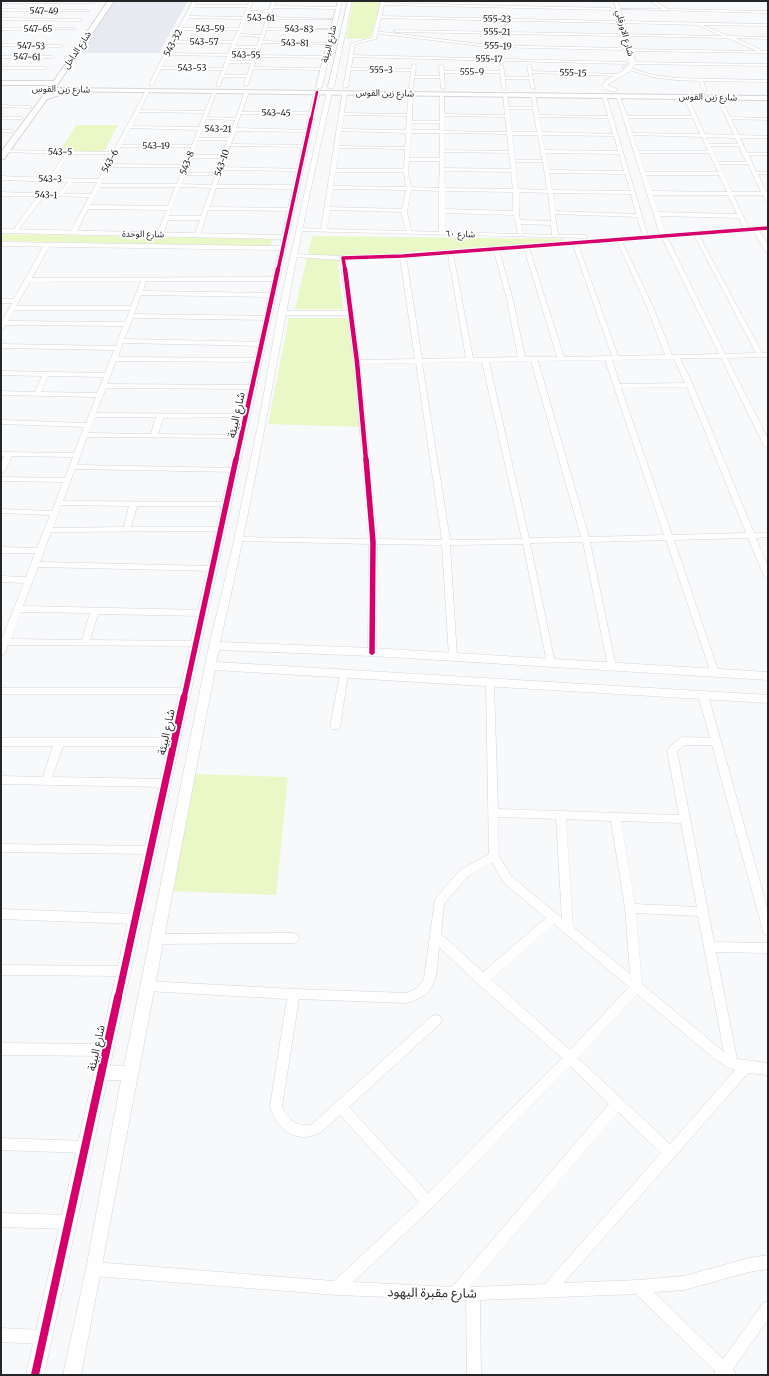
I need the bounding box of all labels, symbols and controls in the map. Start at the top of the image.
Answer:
street label: 547-49 [29,5,59,16]
street label: شارع الاورفلي [612,9,637,58]
street label: 543-61 [247,12,275,23]
street label: 555-23 [483,13,511,24]
street label: 547-65 [23,23,53,34]
street label: 543-59 [195,23,225,34]
street label: 543-83 [284,23,314,34]
street label: شارع البيئة [319,24,340,64]
street label: 555-21 [483,26,511,37]
street label: 543-32 [161,27,184,58]
street label: شارع الداخل [60,29,95,72]
street label: 543-57 [189,36,219,47]
street label: 543-81 [281,37,309,48]
street label: 547-53 [17,40,45,51]
street label: 555-19 [484,40,512,51]
street label: 543-55 [231,49,261,60]
street label: 547-61 [13,51,41,62]
street label: 555-17 [475,53,503,64]
street label: 543-53 [177,62,207,73]
street label: 555-3 [369,64,393,75]
street label: 555-9 [460,66,484,77]
street label: 555-15 [559,67,587,78]
street label: شارع زين القوس [32,82,90,97]
street label: شارع زين القوس [356,86,414,101]
street label: شارع زين القوس [679,90,737,105]
street label: 543-45 [261,107,291,118]
street label: 543-21 [204,123,232,134]
street label: 543-19 [142,140,170,151]
street label: 543-5 [48,146,72,157]
street label: 543-6 [99,147,121,174]
street label: 543-10 [212,148,231,178]
street label: 543-8 [177,149,196,176]
street label: 543-3 [38,173,62,184]
street label: 543-1 [34,189,58,200]
street label: شارع الوحدة [122,228,164,241]
street label: شارع ٦٠ [445,228,475,241]
street label: شارع البيئة [224,390,249,439]
street label: شارع البيئة [154,707,179,756]
street label: شارع البيئة [84,1023,109,1072]
street label: شارع مقبرة اليهود [387,1283,477,1304]

